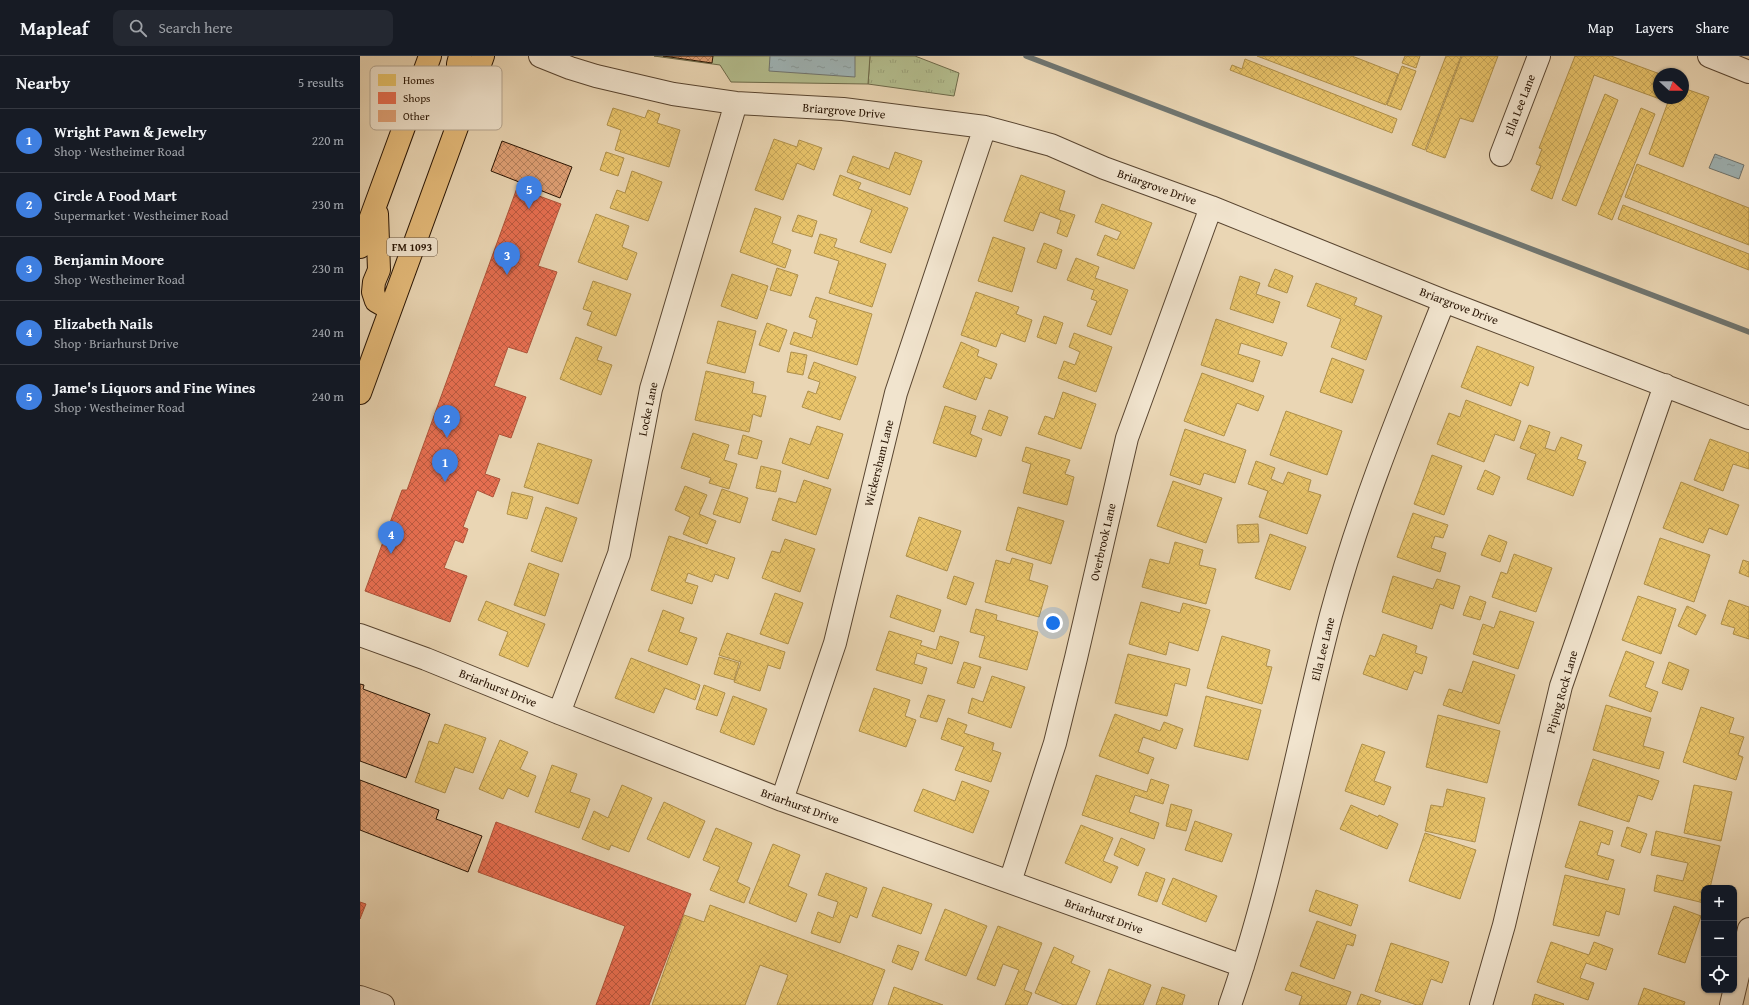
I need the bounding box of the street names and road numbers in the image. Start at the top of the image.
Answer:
street label: Ella Lee Lane [1500,71,1539,138]
street label: Briargrove Drive [802,98,887,123]
street label: Briargrove Drive [1115,164,1200,209]
road number: FM 1093 [387,238,437,256]
street label: Briargrove Drive [1417,283,1501,329]
street label: Locke Lane [633,380,662,438]
street label: Wickersham Lane [860,417,898,508]
street label: Overbrook Lane [1085,501,1120,582]
street label: Ella Lee Lane [1306,615,1339,682]
street label: Piping Rock Lane [1542,648,1582,735]
street label: Briarhurst Drive [457,664,540,711]
street label: Briarhurst Drive [759,783,842,828]
street label: Briarhurst Drive [1063,893,1146,938]

